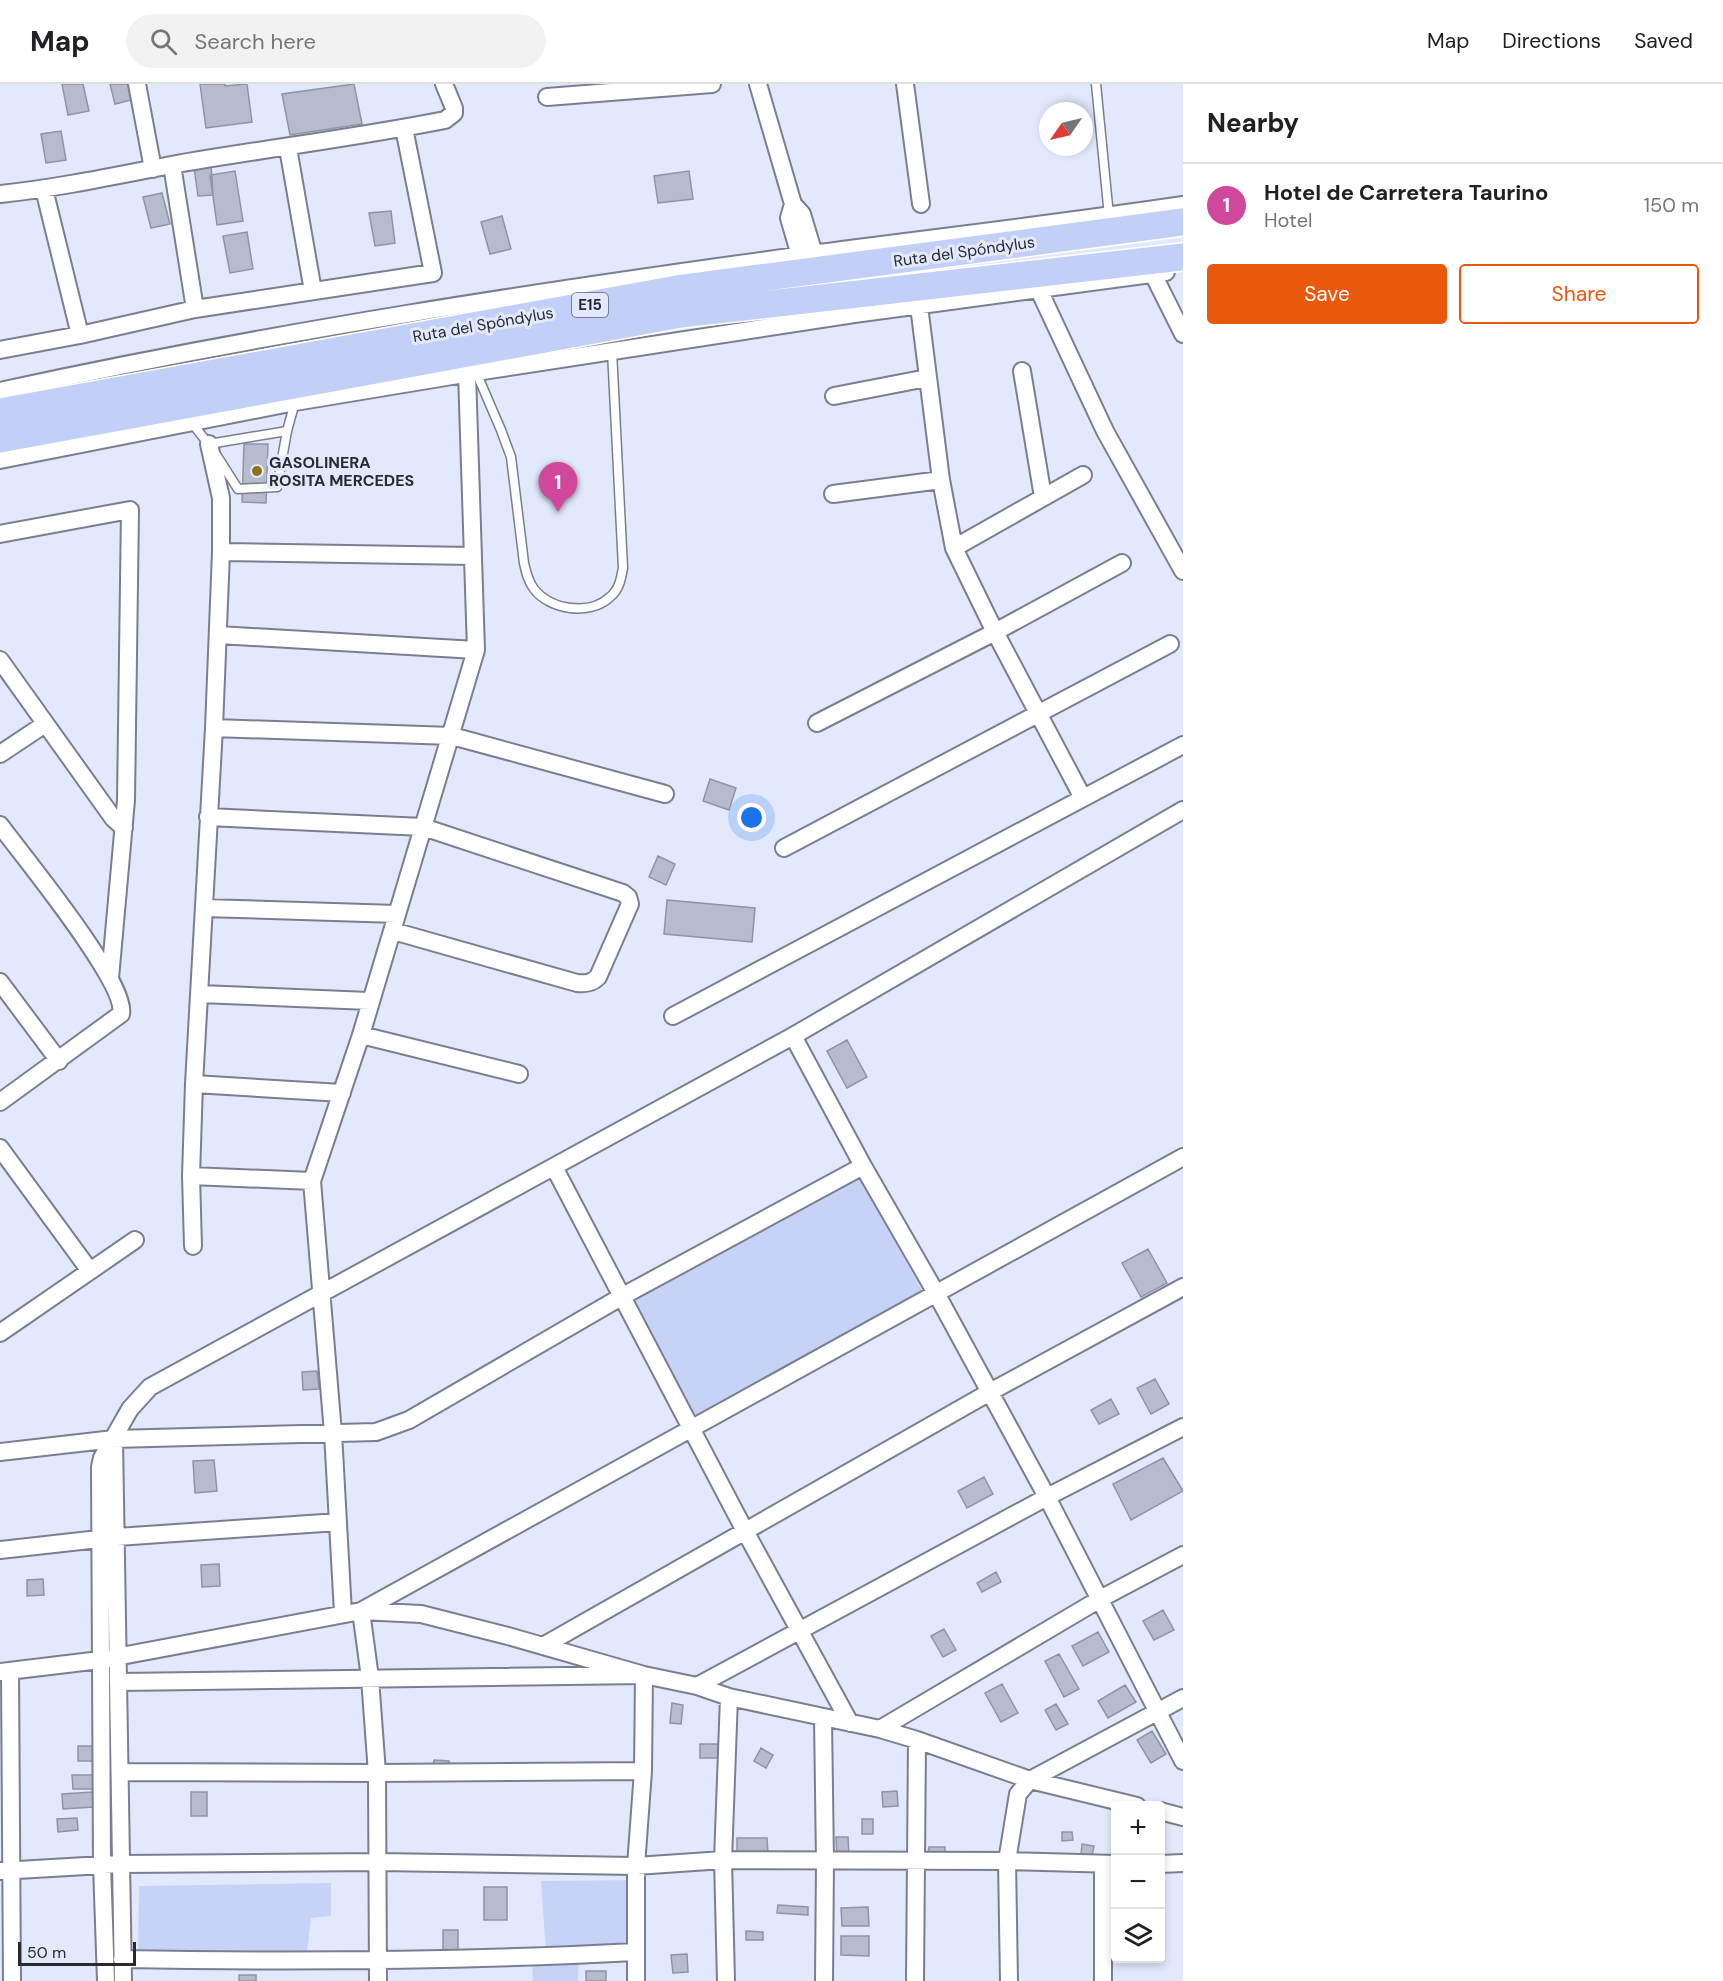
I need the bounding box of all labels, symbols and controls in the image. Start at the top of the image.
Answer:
search box [126,14,546,68]
text: Map [30,23,90,60]
icon: search [147,25,180,58]
text: Search here [195,27,316,56]
text: Map [1427,27,1469,55]
text: Directions [1502,27,1601,55]
text: Saved [1634,27,1693,55]
north arrow [1039,102,1093,156]
text: Nearby [1207,106,1299,140]
text: Hotel de Carretera Taurino [1264,178,1548,207]
text: 1 [1223,192,1230,218]
text: 150 m [1644,192,1699,218]
text: Hotel [1264,207,1312,233]
street label: Ruta del Spóndylus [892,231,1036,272]
button: Save [1207,264,1447,324]
button: Share [1459,264,1699,324]
road number: E15 [572,293,608,317]
street label: Ruta del Spóndylus [411,302,555,347]
place label: GASOLINERA ROSITA MERCEDES [269,452,414,491]
pin: 1 [538,462,578,512]
marker: GASOLINERA ROSITA MERCEDES [250,464,264,478]
your location [737,803,766,832]
map controls [1111,1801,1165,1963]
button: + [1111,1801,1165,1855]
button: − [1111,1855,1165,1909]
button: layers [1111,1909,1165,1963]
scale bar [18,1939,136,1966]
text: 50 m [27,1942,66,1963]

